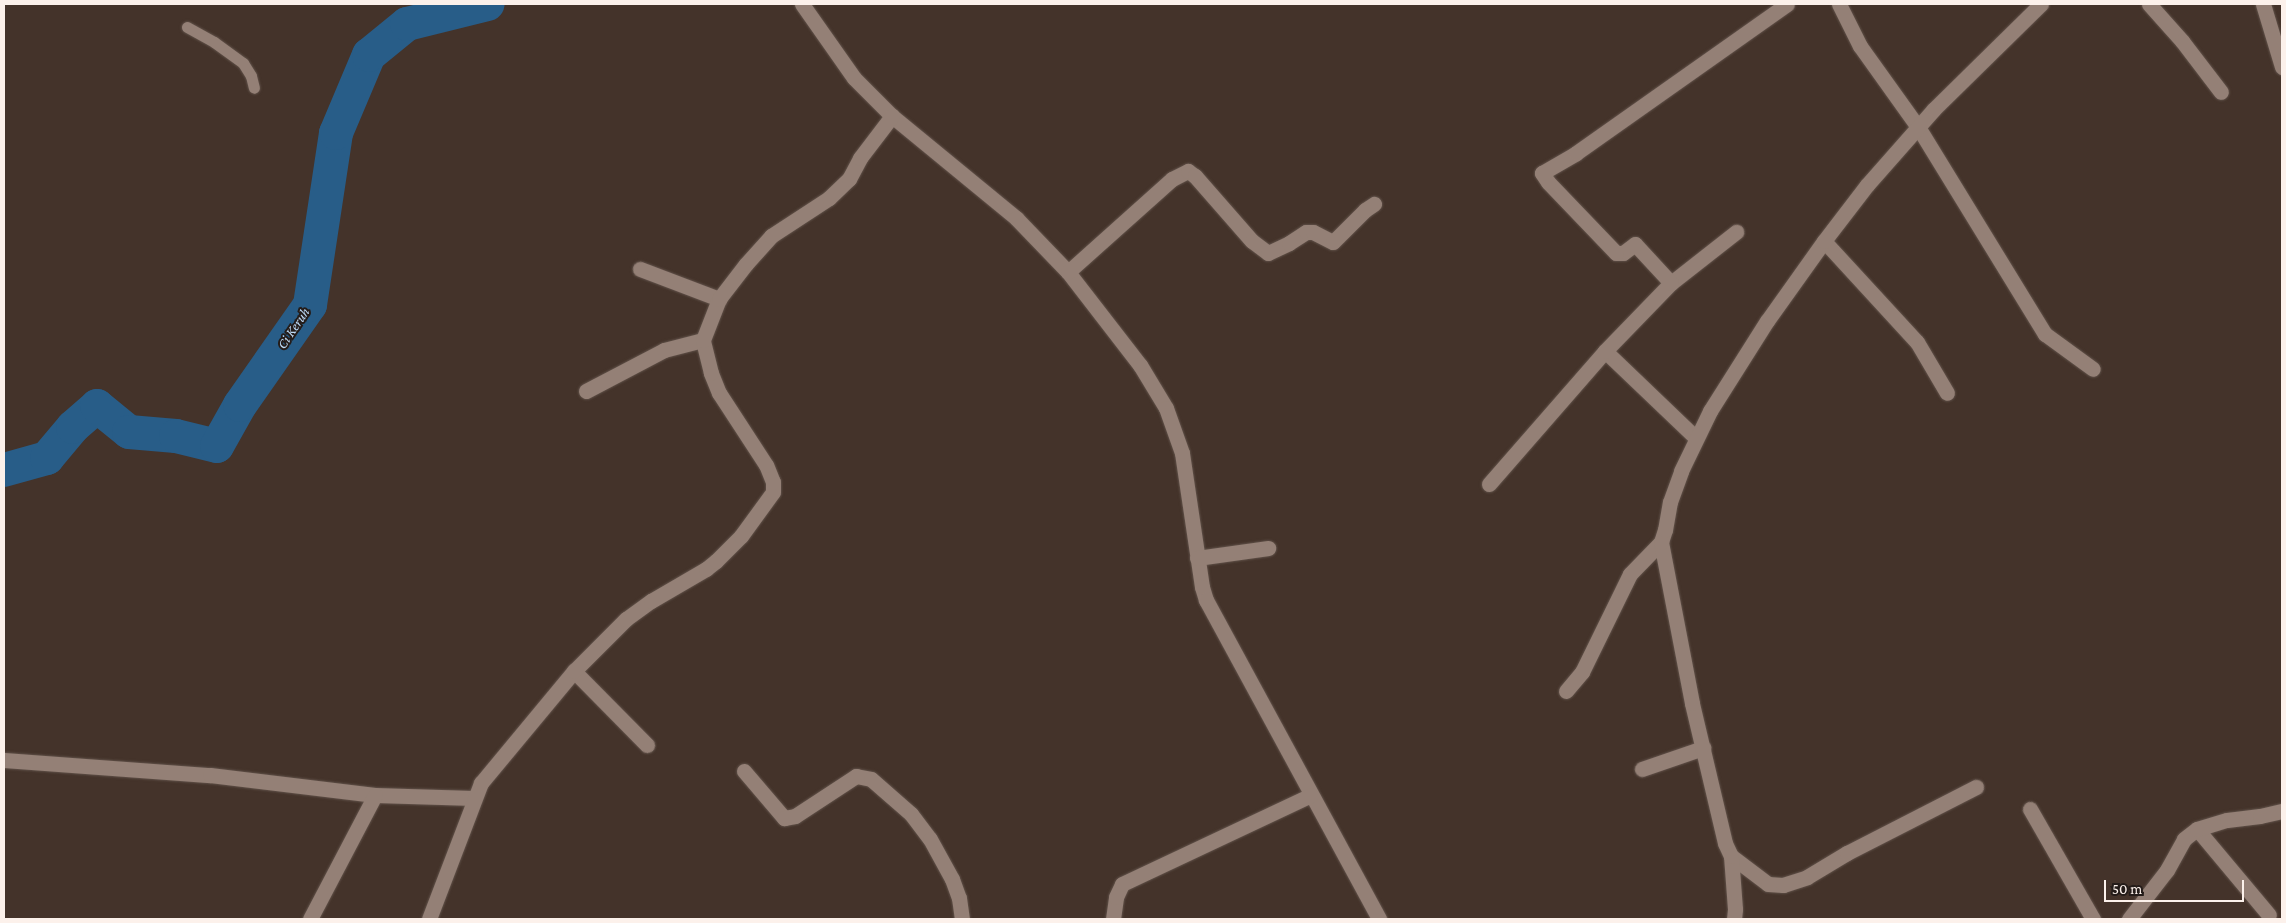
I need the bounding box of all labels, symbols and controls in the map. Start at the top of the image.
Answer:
water label: Ci Keruh [273,304,313,352]
scale bar [2106,870,2246,902]
text: 50 m [2112,881,2142,897]

